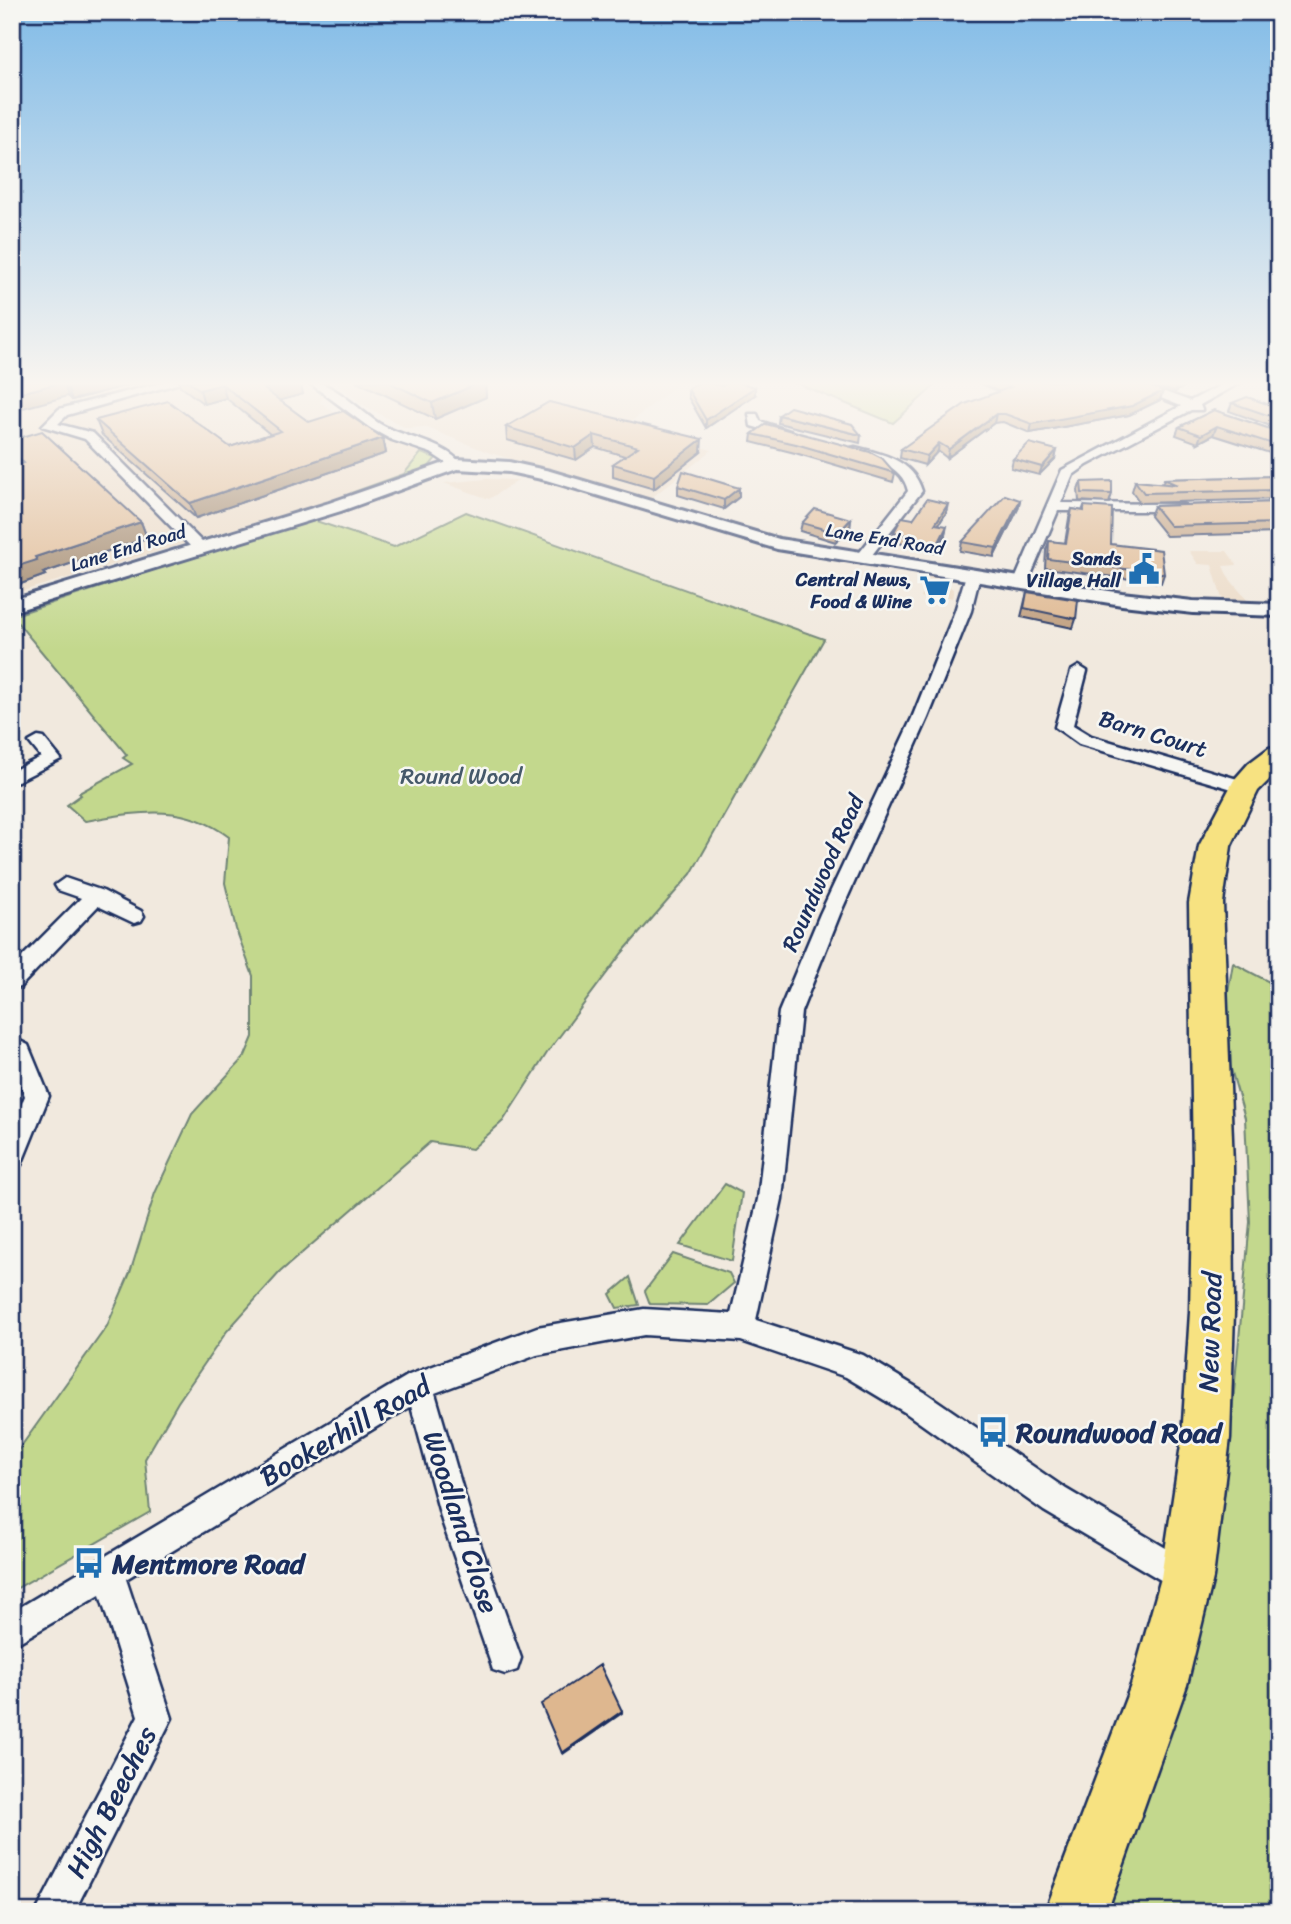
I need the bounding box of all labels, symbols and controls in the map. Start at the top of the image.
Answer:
street label: Lane End Road [823,513,949,565]
street label: Lane End Road [66,514,192,581]
place label: Sands Village Hall [1027,542,1123,597]
public building icon: Sands Village Hall [1127,552,1161,586]
place label: Central News, Food & Wine [795,563,912,618]
supermarket icon: Central News, Food & Wine [918,573,952,607]
street label: Barn Court [1094,698,1212,770]
park label: Round Wood [400,756,524,797]
street label: Roundwood Road [770,786,877,958]
street label: New Road [1183,1269,1237,1393]
street label: Bookerhill Road [250,1361,442,1500]
place label: Roundwood Road [1015,1408,1224,1457]
bus stop icon: Roundwood Road [976,1415,1010,1449]
street label: Woodland Close [408,1424,514,1620]
place label: Mentmore Road [111,1539,307,1588]
bus stop icon: Mentmore Road [72,1546,106,1580]
street label: High Beeches [52,1717,170,1887]

